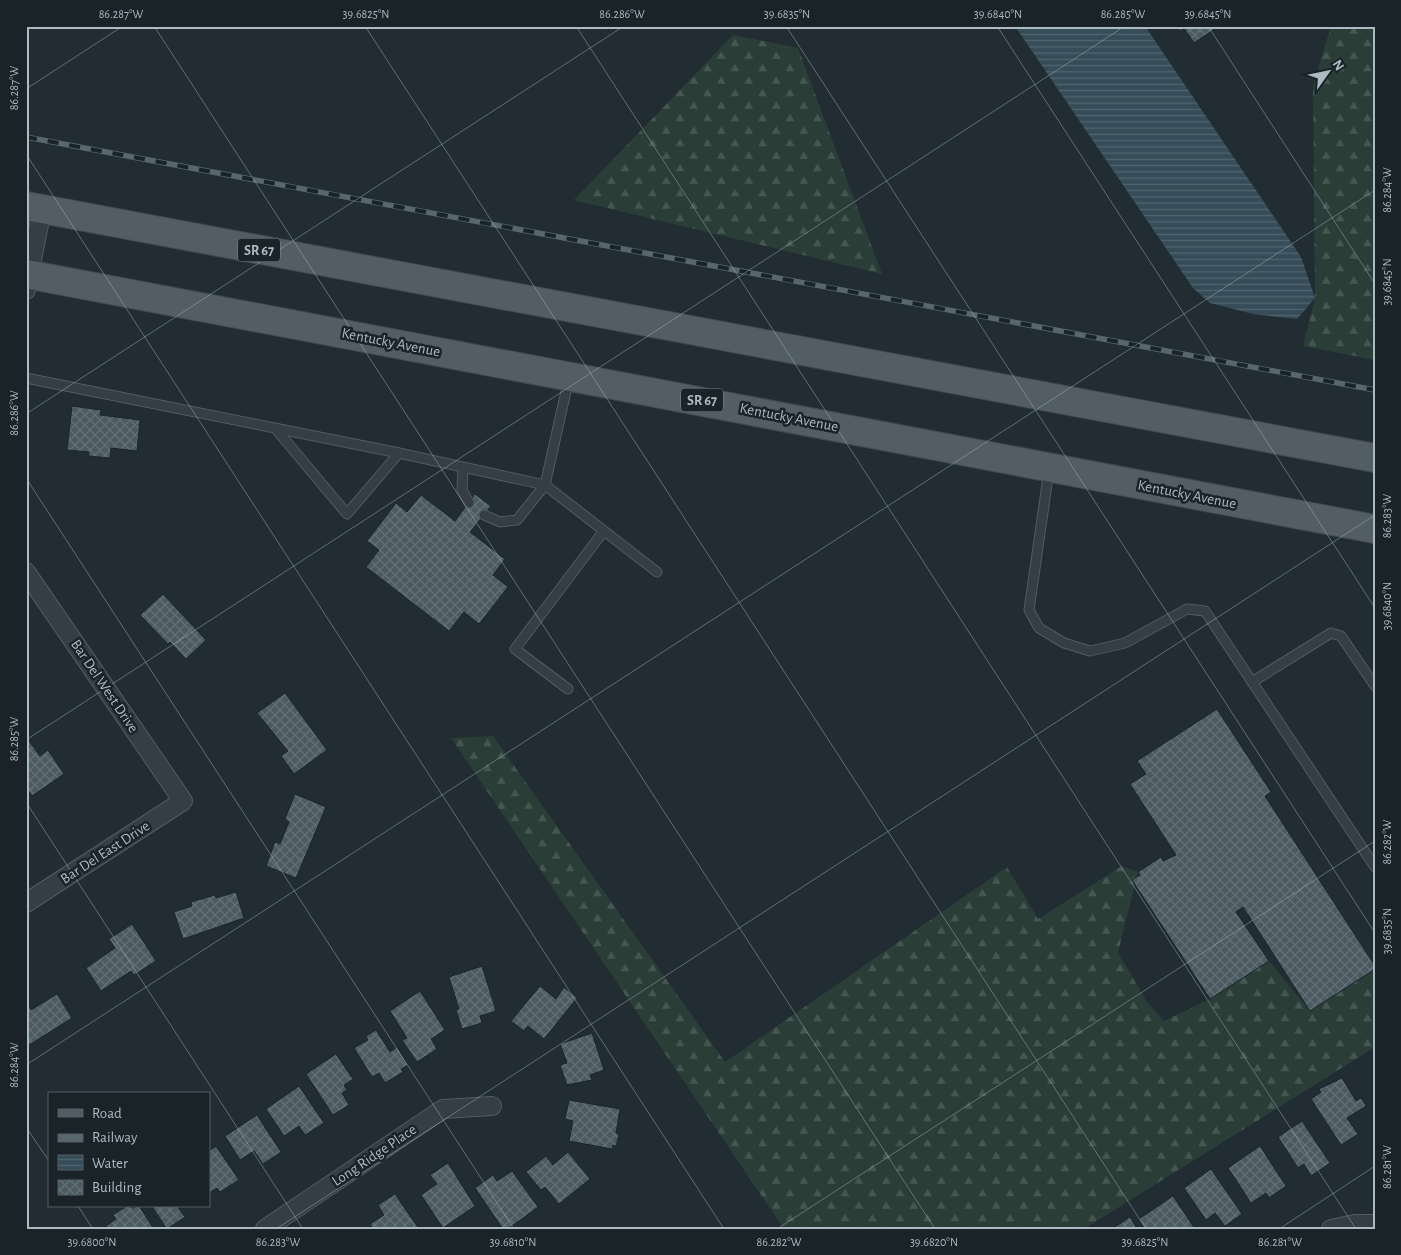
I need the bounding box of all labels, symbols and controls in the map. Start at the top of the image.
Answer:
text: 86.287°W [99,8,144,20]
text: 39.6825°N [343,8,389,20]
text: 86.286°W [599,8,645,20]
text: 39.6835°N [764,8,810,20]
text: 39.6840°N [974,8,1022,20]
text: 86.285°W [1101,8,1146,20]
text: 39.6845°N [1184,8,1232,20]
north arrow [1304,48,1354,98]
text: N [1330,58,1347,73]
text: 86.287°W [8,65,20,110]
text: 86.284°W [1381,167,1393,213]
road number: SR 67 [238,238,280,262]
text: 39.6845°N [1381,258,1393,306]
street label: Kentucky Avenue [340,326,442,359]
road number: SR 67 [681,388,723,412]
text: 86.286°W [8,390,20,436]
street label: Kentucky Avenue [738,401,840,434]
street label: Kentucky Avenue [1136,478,1238,511]
text: 86.283°W [1381,493,1393,538]
text: 39.6840°N [1381,582,1393,630]
street label: Bar Del West Drive [68,637,141,736]
text: 86.285°W [8,716,20,761]
street label: Bar Del East Drive [58,818,153,887]
text: 86.282°W [1381,819,1393,865]
text: 39.6835°N [1381,908,1393,954]
text: 86.284°W [8,1042,20,1088]
legend [48,1092,210,1208]
text: Road [92,1106,122,1121]
street label: Long Ridge Place [329,1122,419,1189]
text: Railway [92,1130,138,1145]
text: 86.281°W [1381,1145,1393,1189]
text: Water [92,1156,128,1171]
text: Building [92,1180,142,1195]
text: 39.6800°N [67,1236,117,1248]
text: 86.283°W [256,1236,301,1248]
text: 39.6810°N [490,1236,536,1248]
text: 86.282°W [756,1236,802,1248]
text: 39.6820°N [910,1236,958,1248]
text: 39.6825°N [1122,1236,1168,1248]
text: 86.281°W [1258,1236,1302,1248]

